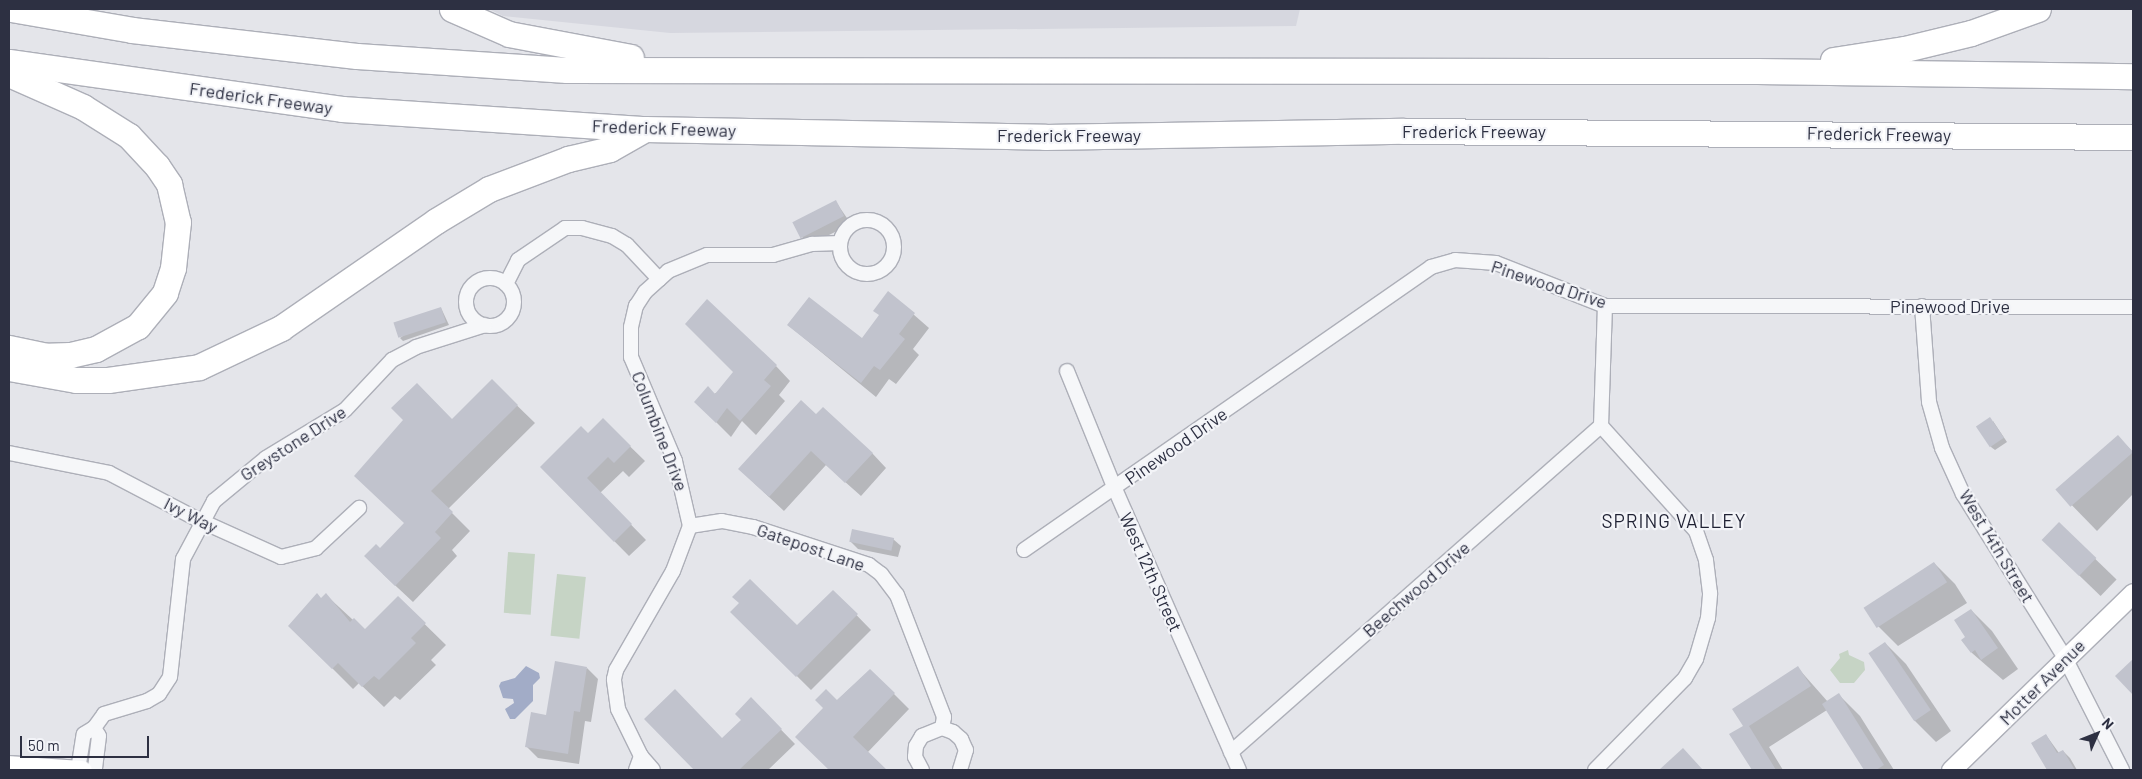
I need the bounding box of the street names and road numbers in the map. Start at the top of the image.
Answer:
street label: Frederick Freeway [188,77,334,119]
street label: Frederick Freeway [592,115,736,141]
street label: Frederick Freeway [1402,120,1546,142]
street label: Frederick Freeway [1807,122,1951,146]
street label: Frederick Freeway [997,124,1141,146]
street label: Pinewood Drive [1489,255,1609,313]
street label: Pinewood Drive [1890,295,2010,317]
street label: Columbine Drive [627,368,693,494]
street label: Greystone Drive [236,401,350,485]
street label: Pinewood Drive [1121,403,1231,489]
street label: West 14th Street [1955,485,2039,607]
street label: Ivy Way [161,492,221,538]
street label: West 12th Street [1115,509,1187,635]
street label: Gatepost Lane [754,518,868,576]
street label: Beechwood Drive [1358,537,1474,641]
street label: Motter Avenue [1995,635,2089,729]

